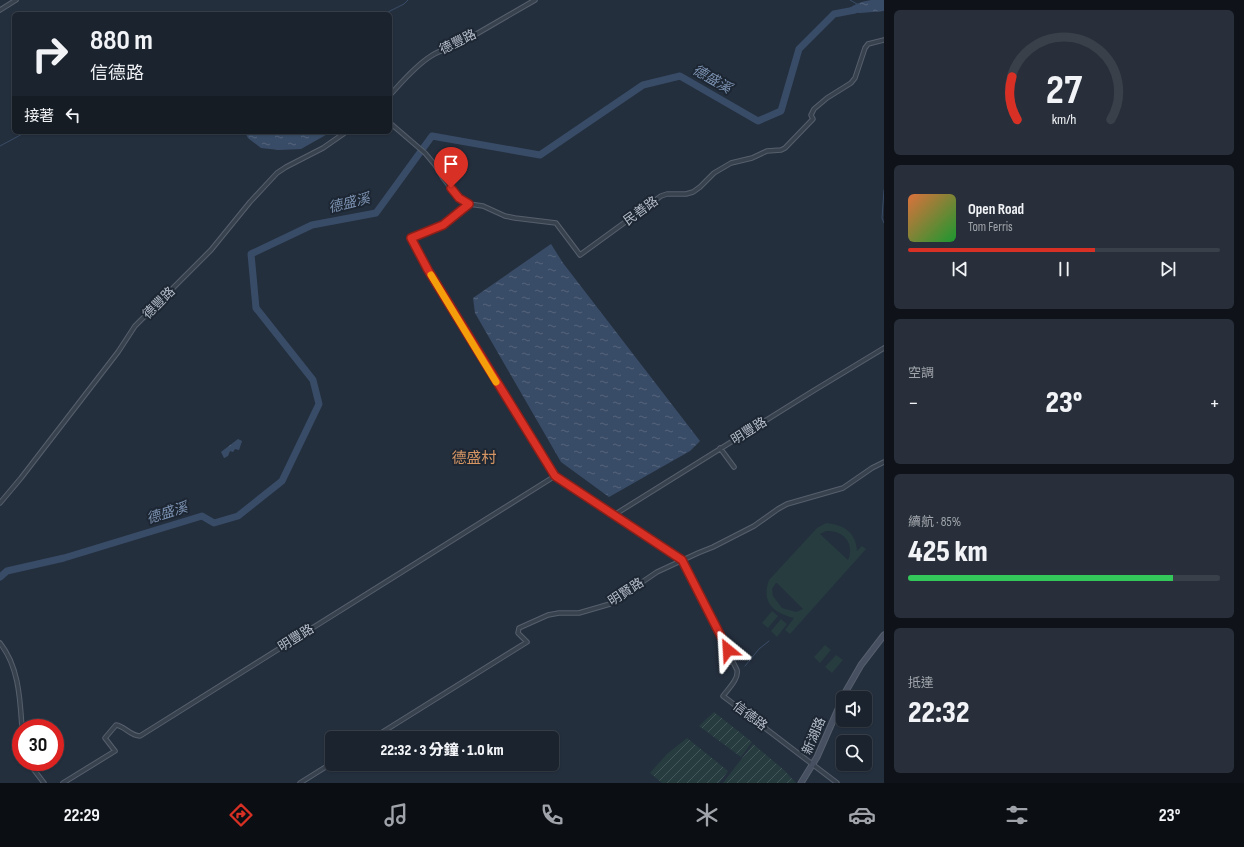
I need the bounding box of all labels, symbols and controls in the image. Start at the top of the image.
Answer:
text: 880 m [90,24,153,57]
street label: 德豐路 [437,26,479,58]
icon: right [24,28,76,80]
water label: 德盛溪 [690,61,736,98]
text: 信德路 [90,63,144,84]
text: 27 [1046,66,1083,115]
icon: left [62,104,84,126]
text: 接著 [24,107,54,126]
text: km/h [1052,111,1076,128]
pin [434,147,468,188]
icon: arrive [440,153,462,175]
water label: 德盛溪 [327,189,373,216]
street label: 民善路 [621,193,661,229]
text: Open Road [968,200,1024,219]
text: Tom Ferris [968,219,1013,235]
icon: previous [949,258,971,280]
icon: pause [1053,258,1075,280]
icon: next [1157,258,1179,280]
street label: 德豐路 [140,284,178,322]
text: 空調 [908,365,934,381]
text: 23° [1046,385,1082,421]
text: − [908,390,919,417]
text: + [1209,390,1220,417]
street label: 明豐路 [728,414,770,448]
district label: 德盛村 [451,449,497,468]
water label: 德盛溪 [144,498,191,527]
text: 續航 · 85% [908,514,961,530]
text: 425 km [908,534,988,570]
street label: 明賢路 [605,575,647,609]
street label: 明豐路 [275,621,317,655]
position arrow [707,629,749,671]
text: 抵達 [908,675,934,691]
map controls [836,691,872,771]
button: sound [836,691,872,727]
text: 22:32 [908,695,969,731]
street label: 信德路 [730,698,770,734]
street label: 新湖路 [799,715,829,757]
speed limit sign: 30 [12,719,64,771]
button: search [836,735,872,771]
text: 22:32 · 3 分鐘 · 1.0 km [380,741,504,760]
icon: directions [227,801,255,829]
icon: music [382,801,410,829]
icon: phone [538,801,566,829]
icon: climate [693,801,721,829]
icon: car [848,801,876,829]
icon: filters [1003,801,1031,829]
text: 22:29 [64,805,100,826]
text: 23° [1159,805,1180,826]

